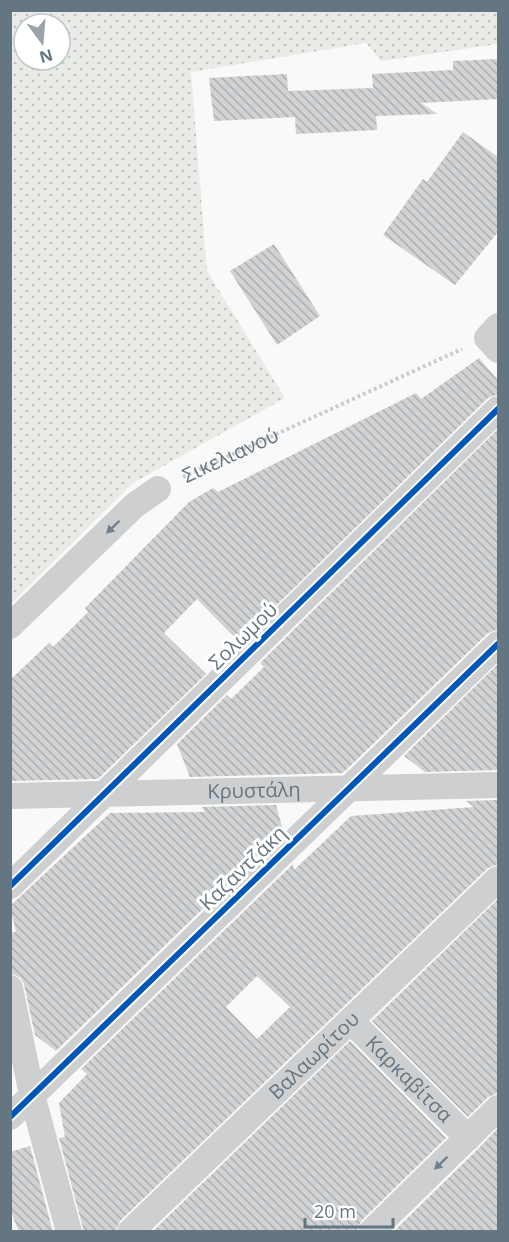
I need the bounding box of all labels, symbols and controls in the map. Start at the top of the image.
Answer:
north arrow [12,12,72,72]
text: N [37,44,55,69]
street label: Σικελιανού [178,421,282,489]
one-way arrow [107,519,121,533]
street label: Σολωμού [202,596,283,675]
street label: Κρυστάλη [207,775,301,805]
street label: Καζαντζάκη [193,819,292,916]
street label: Βαλαωρίτου [262,1005,365,1105]
street label: Καρκαβίτσα [360,1029,459,1128]
one-way arrow [434,1156,449,1170]
scale bar [305,1191,394,1229]
text: 20 m [314,1199,356,1223]

